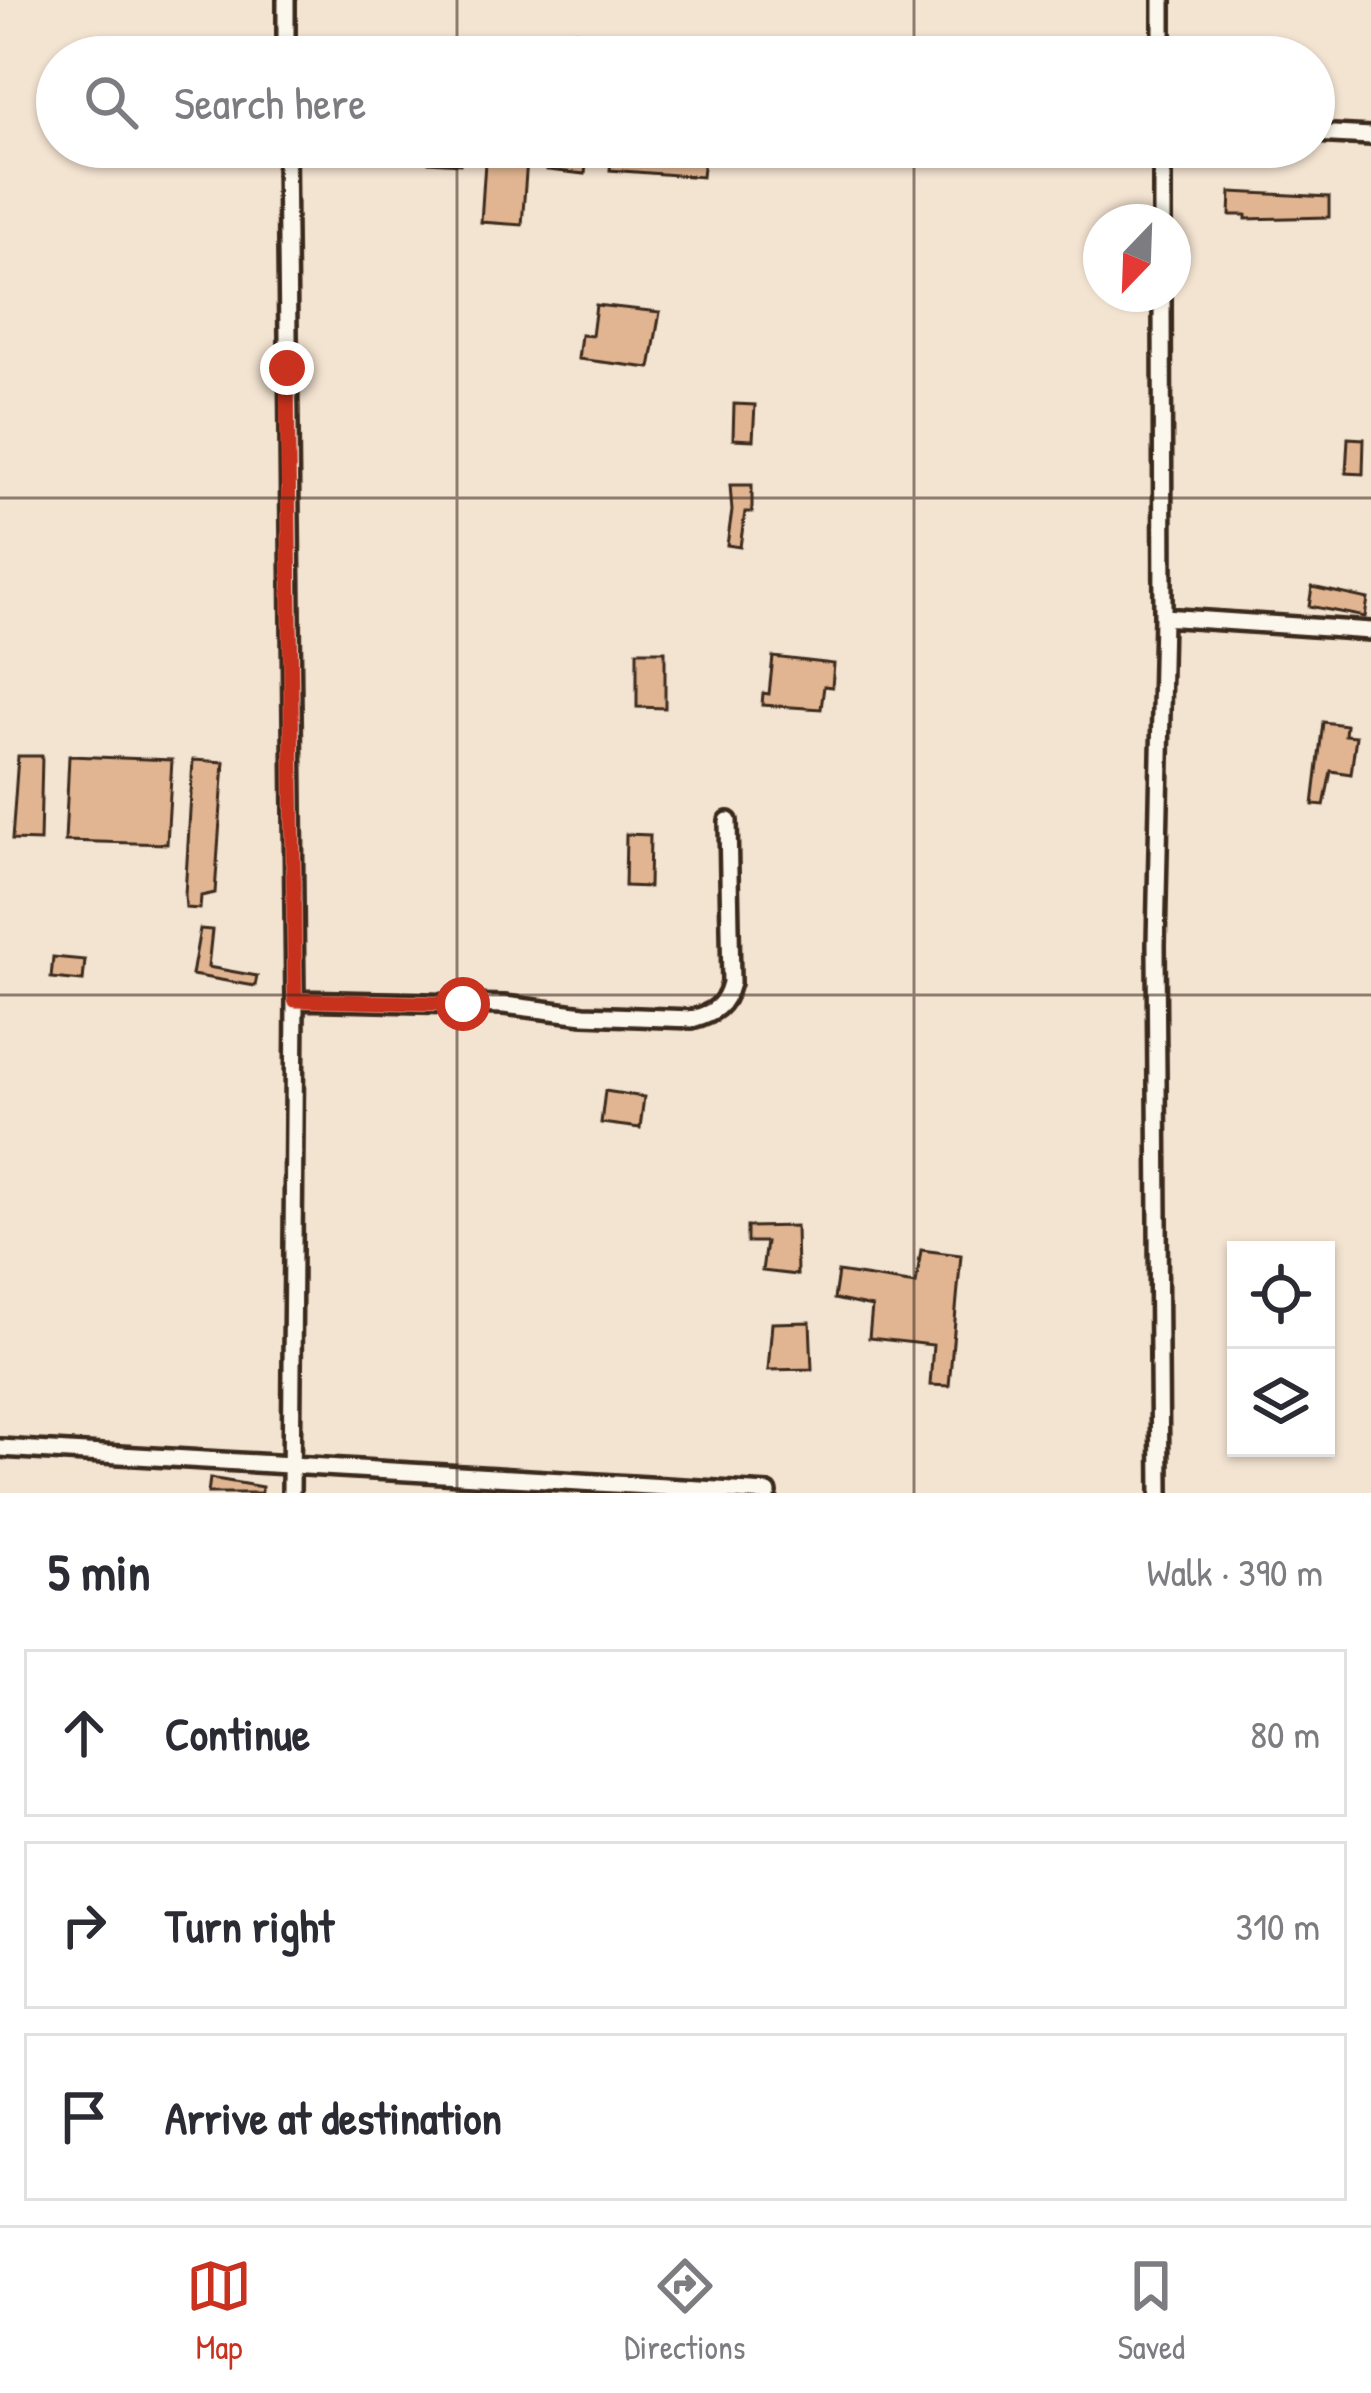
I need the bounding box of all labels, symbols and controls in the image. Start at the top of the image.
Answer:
search box [36,36,1335,168]
icon: search [78,69,144,135]
text: Search here [174,72,366,133]
north arrow [1083,204,1191,312]
route end [260,341,314,395]
route start [436,977,490,1031]
map controls [1227,1241,1335,1457]
button: locate [1227,1241,1335,1349]
button: layers [1227,1349,1335,1457]
text: 5 min [48,1537,150,1606]
text: Walk · 390 m [1147,1545,1323,1598]
icon: ahead [51,1700,117,1766]
text: Continue [165,1703,310,1764]
text: 80 m [1250,1707,1320,1760]
icon: right [51,1892,117,1958]
text: Turn right [165,1895,334,1956]
text: 310 m [1235,1899,1320,1952]
icon: arrive [51,2084,117,2150]
text: Arrive at destination [165,2087,502,2148]
tab: Map [186,2253,252,2369]
tab: Directions [624,2253,746,2369]
tab: Saved [1118,2253,1185,2369]

